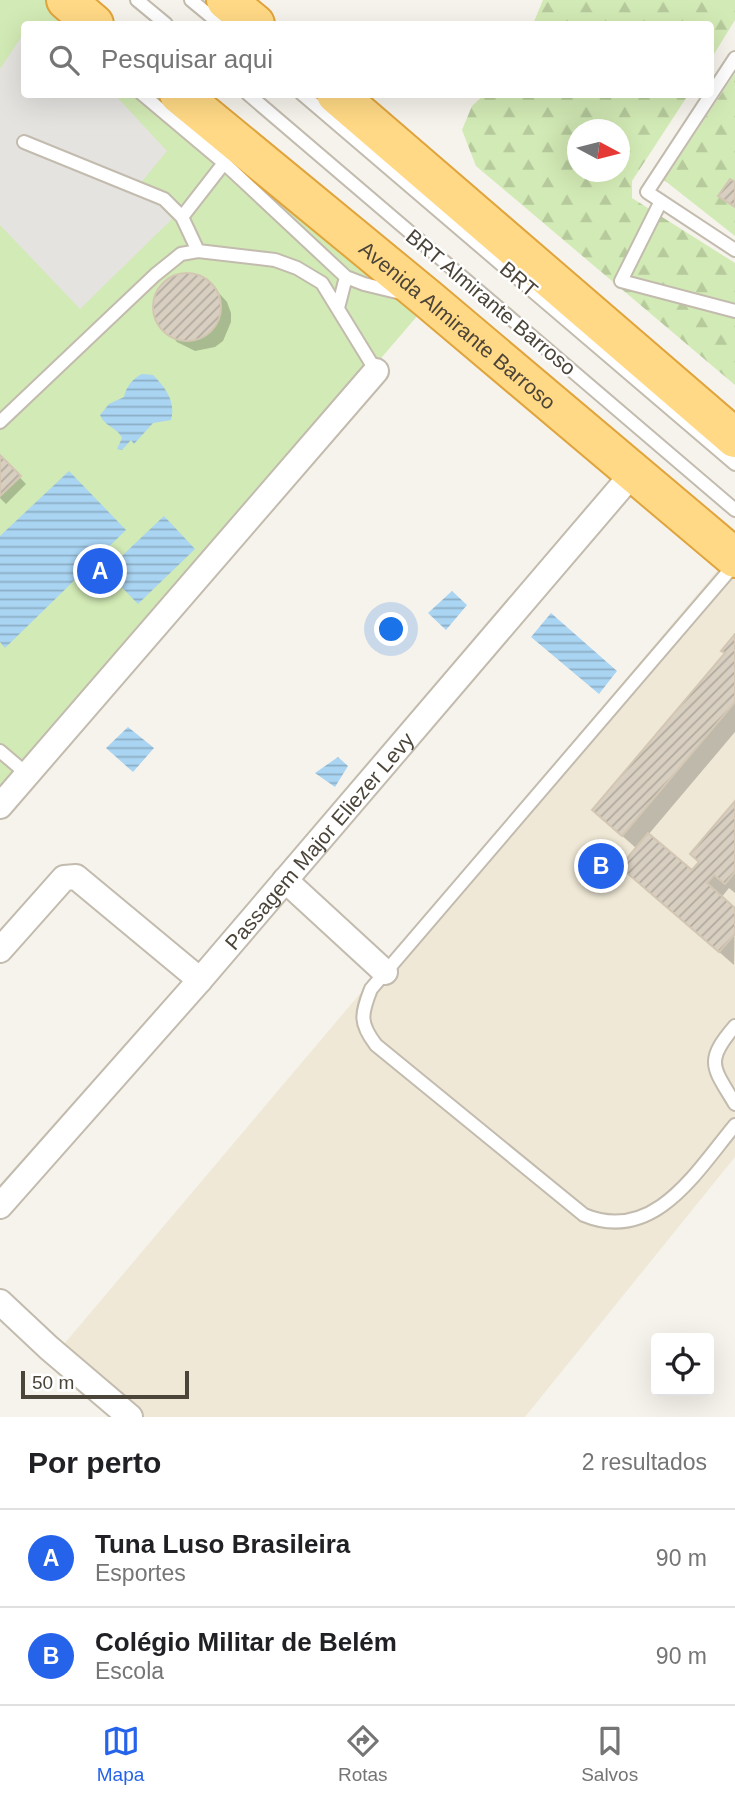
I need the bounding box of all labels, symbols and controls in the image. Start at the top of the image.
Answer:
search box [21,21,714,98]
icon: search [45,41,83,79]
text: Pesquisar aqui [101,44,273,74]
north arrow [567,119,630,182]
street label: BRT Almirante Barroso [402,224,580,380]
street label: Avenida Almirante Barroso [355,236,561,413]
street label: BRT [496,257,542,301]
pin: A [77,545,123,597]
your location [374,612,408,646]
street label: Passagem Major Eliezer Levy [220,727,418,954]
pin: B [578,840,624,892]
map controls [651,1333,714,1396]
button: locate [651,1333,714,1396]
scale bar [21,1368,189,1400]
text: 50 m [32,1372,74,1393]
text: Por perto [28,1446,161,1479]
text: 2 resultados [582,1449,707,1475]
text: Tuna Luso Brasileira [95,1529,350,1559]
text: A [43,1545,59,1571]
text: 90 m [656,1545,707,1571]
text: Esportes [95,1560,186,1586]
text: Colégio Militar de Belém [95,1627,397,1657]
text: B [43,1643,59,1669]
text: 90 m [656,1643,707,1669]
text: Escola [95,1658,164,1684]
tab: Mapa [97,1722,144,1786]
tab: Rotas [338,1722,388,1786]
tab: Salvos [581,1722,638,1786]

